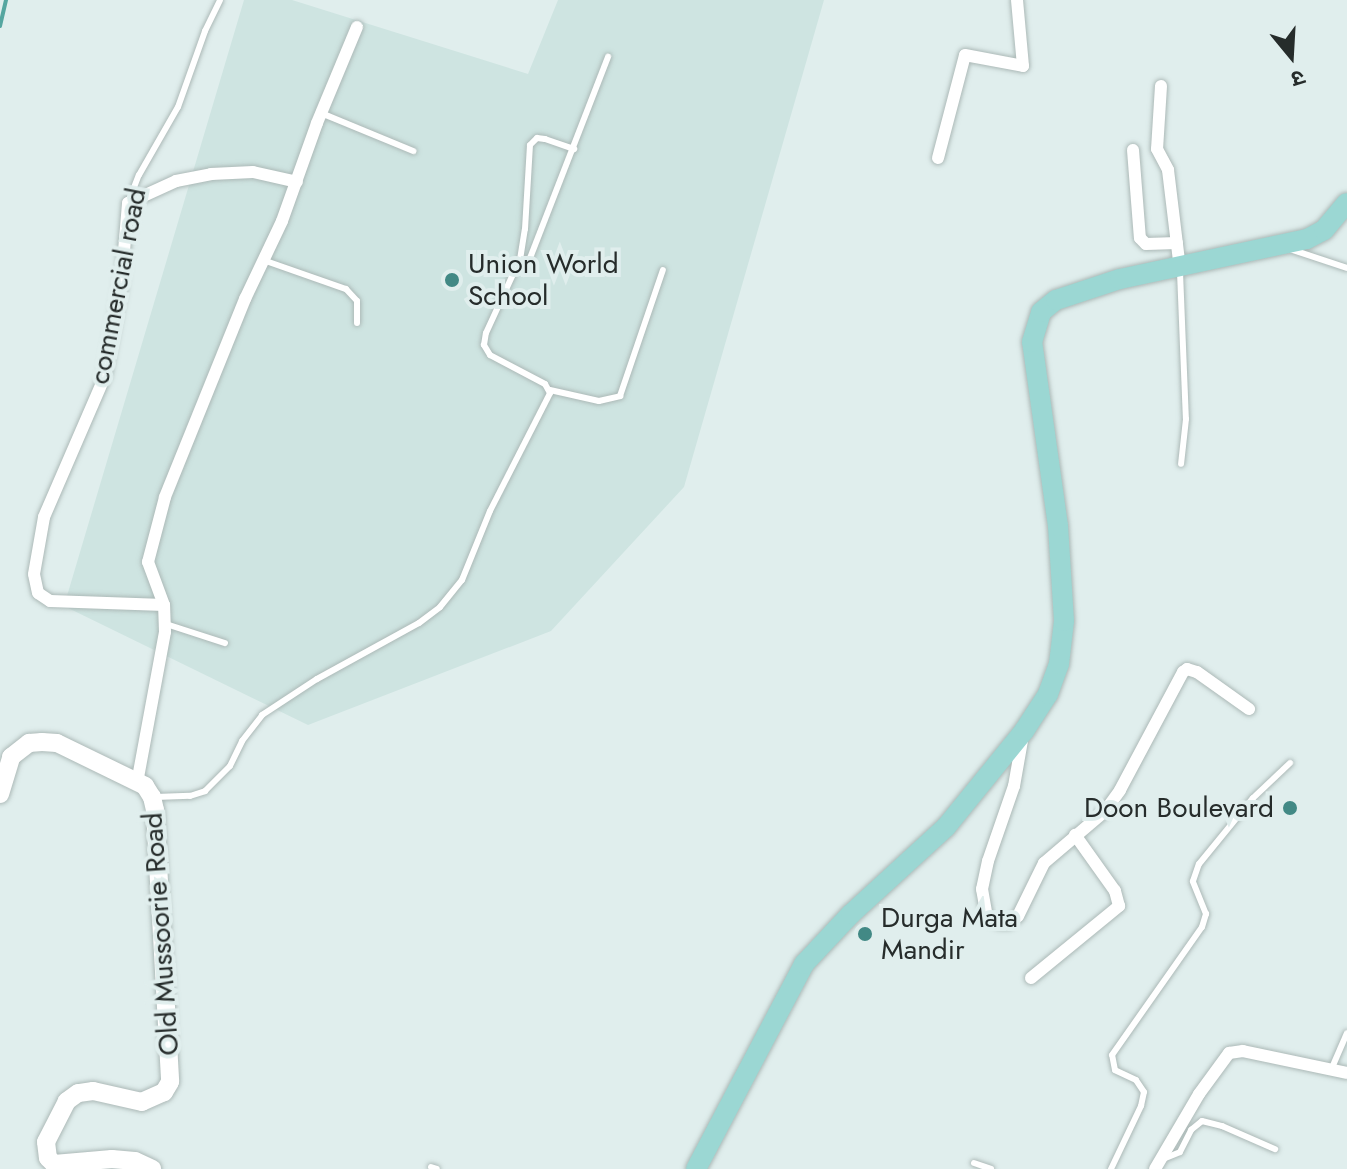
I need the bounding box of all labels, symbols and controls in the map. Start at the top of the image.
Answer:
north arrow [1251,16,1331,96]
text: उ [1287,62,1309,96]
street label: commercial road [83,185,153,387]
place label: Union World School [468,247,619,313]
marker: Union World School [443,271,461,289]
place label: Doon Boulevard [1084,791,1274,825]
marker: Doon Boulevard [1281,799,1299,817]
street label: Old Mussoorie Road [136,811,186,1057]
place label: Durga Mata Mandir [881,901,1018,967]
marker: Durga Mata Mandir [856,925,874,943]

